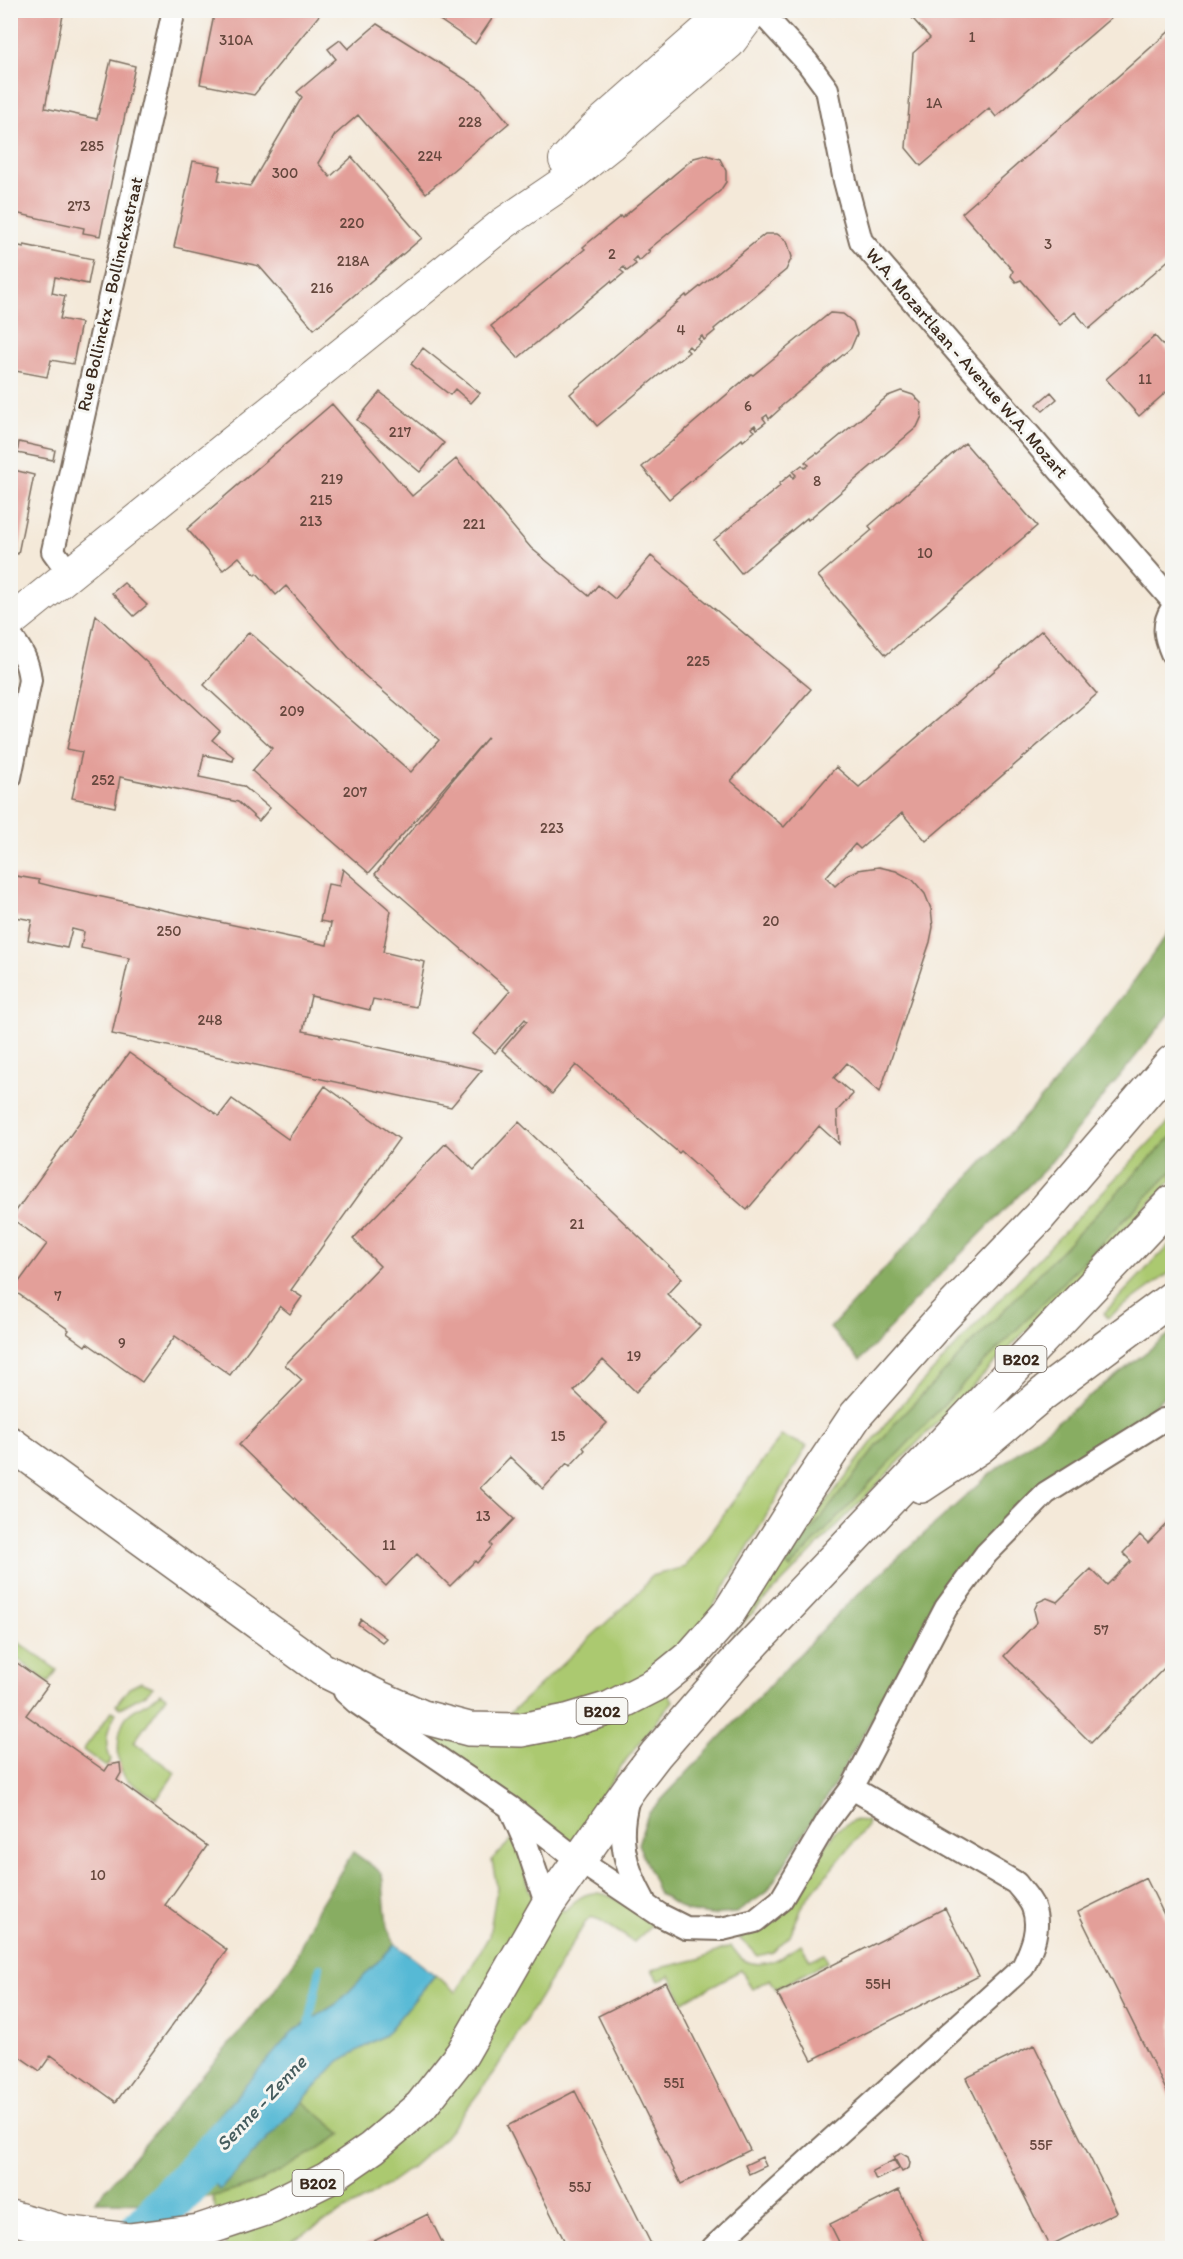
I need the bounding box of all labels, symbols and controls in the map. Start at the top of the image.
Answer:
house number: 1 [969,28,976,46]
house number: 310A [219,31,253,49]
house number: 1A [926,94,943,112]
house number: 228 [458,113,482,131]
house number: 285 [80,137,104,155]
house number: 224 [418,147,442,165]
house number: 300 [272,164,298,182]
street label: Rue Bollinckx - Bollinckxstraat [72,174,148,413]
house number: 273 [67,197,91,215]
house number: 220 [339,214,365,232]
house number: 3 [1044,235,1052,253]
street label: W.A. Mozartlaan - Avenue W.A. Mozart [861,243,1073,483]
house number: 2 [608,245,616,263]
house number: 218A [337,252,370,270]
house number: 216 [311,279,333,297]
house number: 4 [676,321,686,339]
house number: 11 [1138,370,1152,388]
house number: 6 [744,397,752,415]
house number: 217 [389,423,412,441]
house number: 219 [321,470,343,488]
house number: 8 [813,472,821,490]
house number: 215 [310,491,332,509]
house number: 213 [299,512,323,530]
house number: 221 [463,515,485,533]
house number: 10 [917,544,933,562]
house number: 225 [686,652,710,670]
house number: 209 [280,702,305,720]
house number: 252 [91,771,115,789]
house number: 207 [343,783,368,801]
house number: 223 [540,819,564,837]
house number: 20 [762,912,780,930]
house number: 250 [156,922,182,940]
house number: 248 [197,1011,223,1029]
house number: 21 [570,1215,584,1233]
house number: 7 [54,1287,62,1305]
house number: 9 [118,1334,126,1352]
road number: B202 [996,1346,1046,1372]
house number: 19 [627,1347,642,1365]
house number: 15 [551,1427,566,1445]
house number: 13 [475,1507,491,1525]
house number: 11 [382,1536,396,1554]
house number: 57 [1093,1621,1109,1639]
road number: B202 [576,1698,628,1724]
house number: 10 [90,1866,106,1884]
house number: 55H [865,1975,891,1993]
water label: Senne - Zenne [211,2049,312,2156]
house number: 55I [663,2074,685,2092]
house number: 55F [1029,2136,1053,2154]
road number: B202 [292,2170,344,2196]
house number: 55J [568,2178,592,2196]

